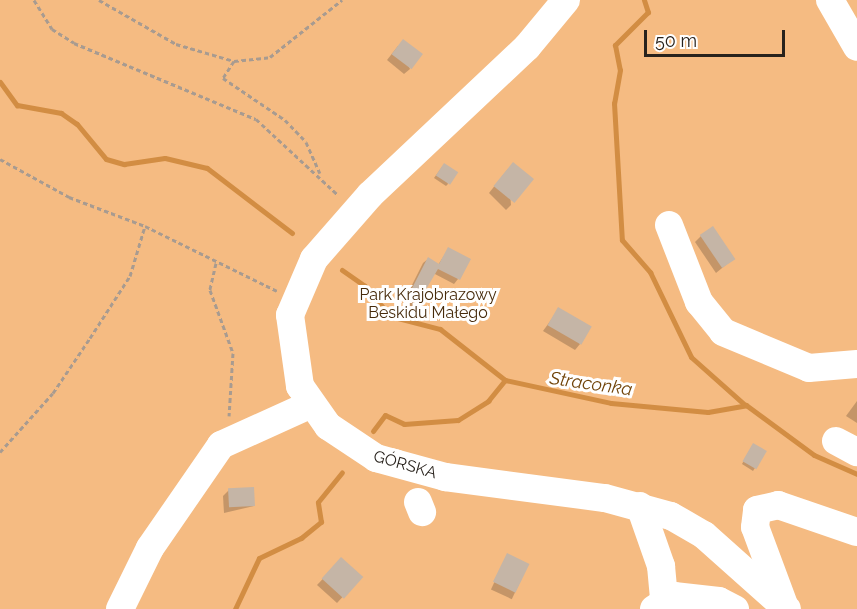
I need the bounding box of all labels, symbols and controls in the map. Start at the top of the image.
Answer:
scale bar [647,18,788,56]
text: 50 m [655,30,697,51]
park label: Park Krajobrazowy Beskidu Małego [359,285,497,323]
water label: Straconka [548,368,634,400]
street label: GÓRSKA [371,447,439,483]

